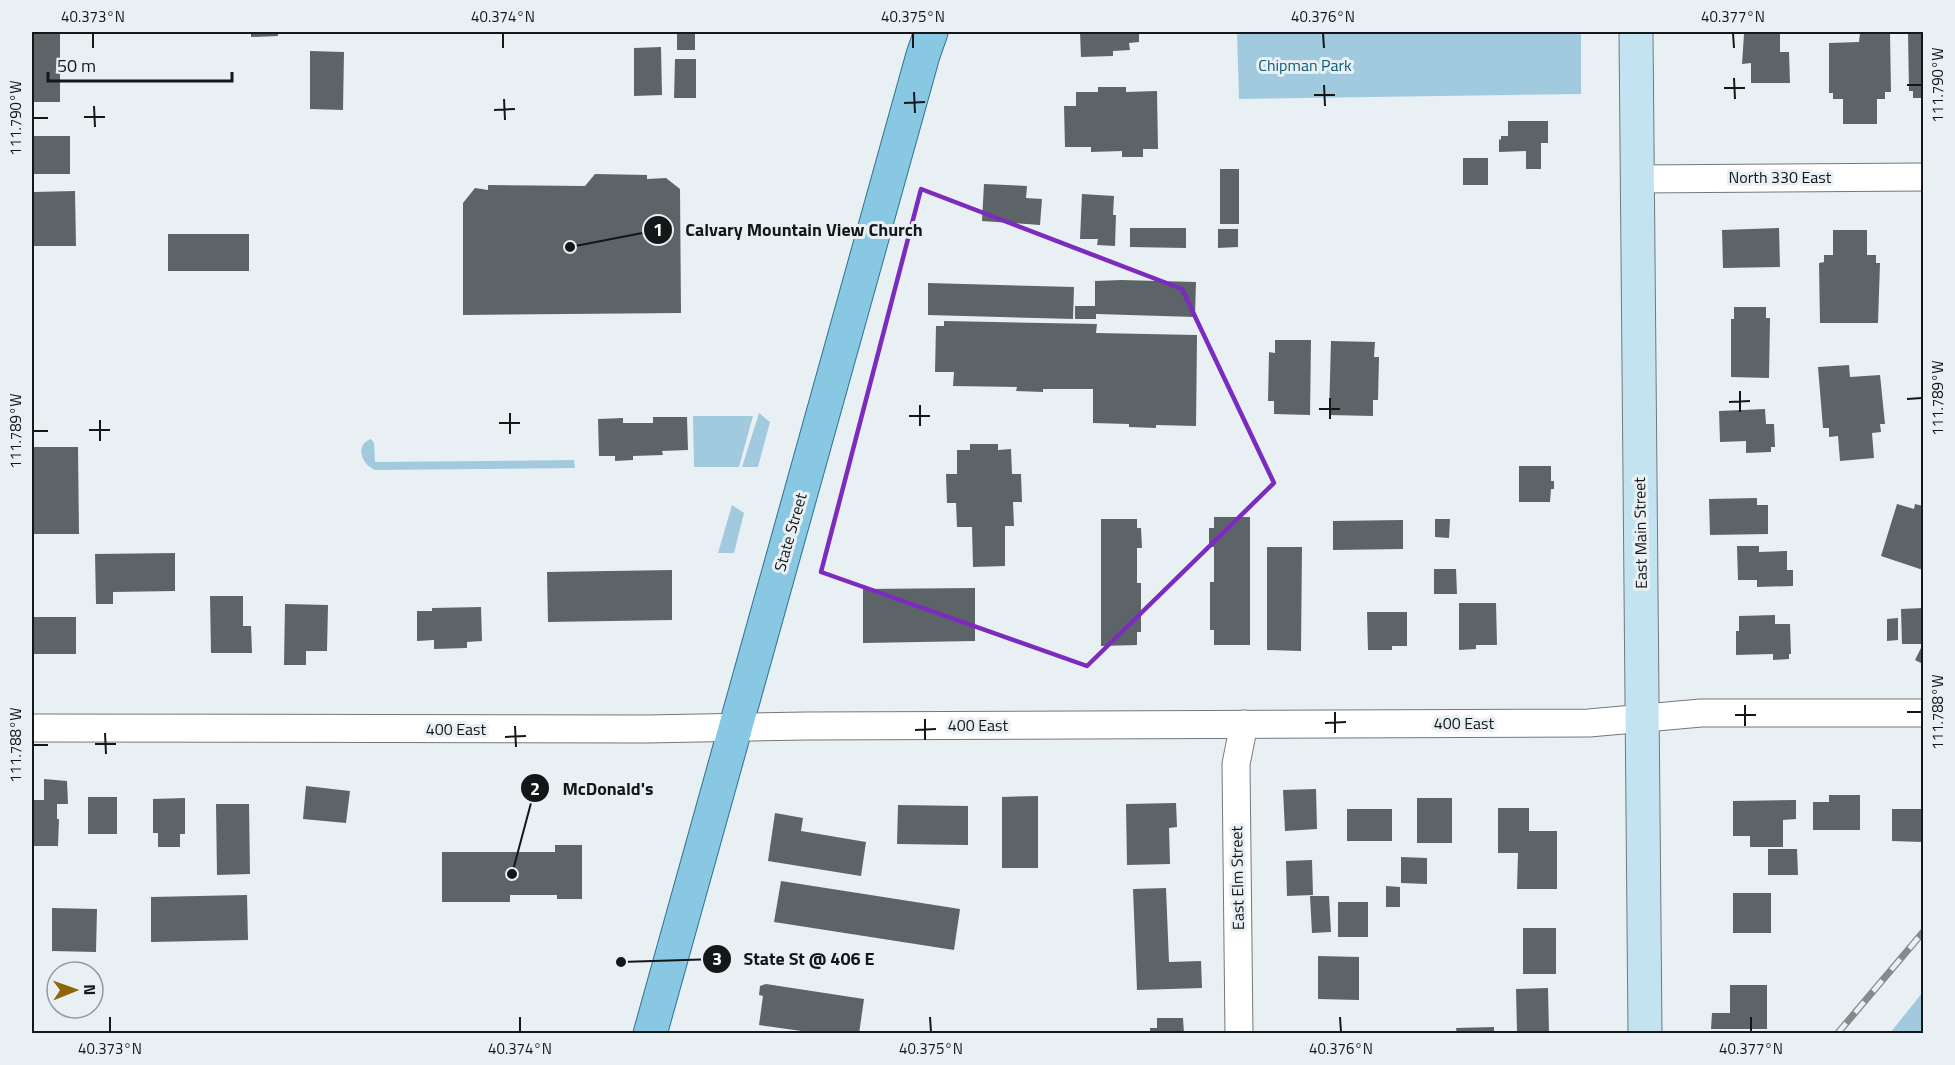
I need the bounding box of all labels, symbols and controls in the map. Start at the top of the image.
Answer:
text: 40.373°N [61,5,125,28]
text: 40.374°N [471,5,535,28]
text: 40.375°N [881,5,945,28]
text: 40.376°N [1291,5,1355,28]
text: 40.377°N [1701,5,1765,28]
scale bar [48,45,232,83]
text: 111.790°W [1926,47,1949,123]
text: 50 m [57,52,96,79]
park label: Chipman Park [1258,53,1352,77]
text: 111.790°W [4,80,27,156]
street label: North 330 East [1729,165,1832,189]
callout: Calvary Mountain View Church [643,212,934,248]
text: 1 [653,216,663,243]
text: Calvary Mountain View Church [685,216,923,243]
text: 111.789°W [1926,360,1949,436]
text: 111.789°W [4,393,27,469]
street label: East Main Street [1627,477,1653,589]
street label: State Street [767,490,813,574]
text: 111.788°W [1926,674,1949,750]
text: 111.788°W [4,707,27,783]
street label: 400 East [1434,711,1495,735]
street label: 400 East [948,713,1009,737]
street label: 400 East [426,717,487,741]
callout: McDonald's [520,770,665,806]
text: 2 [530,775,540,802]
text: McDonald's [562,775,654,802]
street label: East Elm Street [1224,825,1250,930]
callout: State St @ 406 E [702,941,887,977]
text: 3 [712,945,722,972]
text: State St @ 406 E [743,945,875,972]
north arrow [45,960,105,1020]
text: N [78,984,102,995]
text: 40.373°N [78,1037,142,1060]
text: 40.374°N [488,1037,552,1060]
text: 40.375°N [899,1037,963,1060]
text: 40.376°N [1309,1037,1373,1060]
text: 40.377°N [1719,1037,1783,1060]

